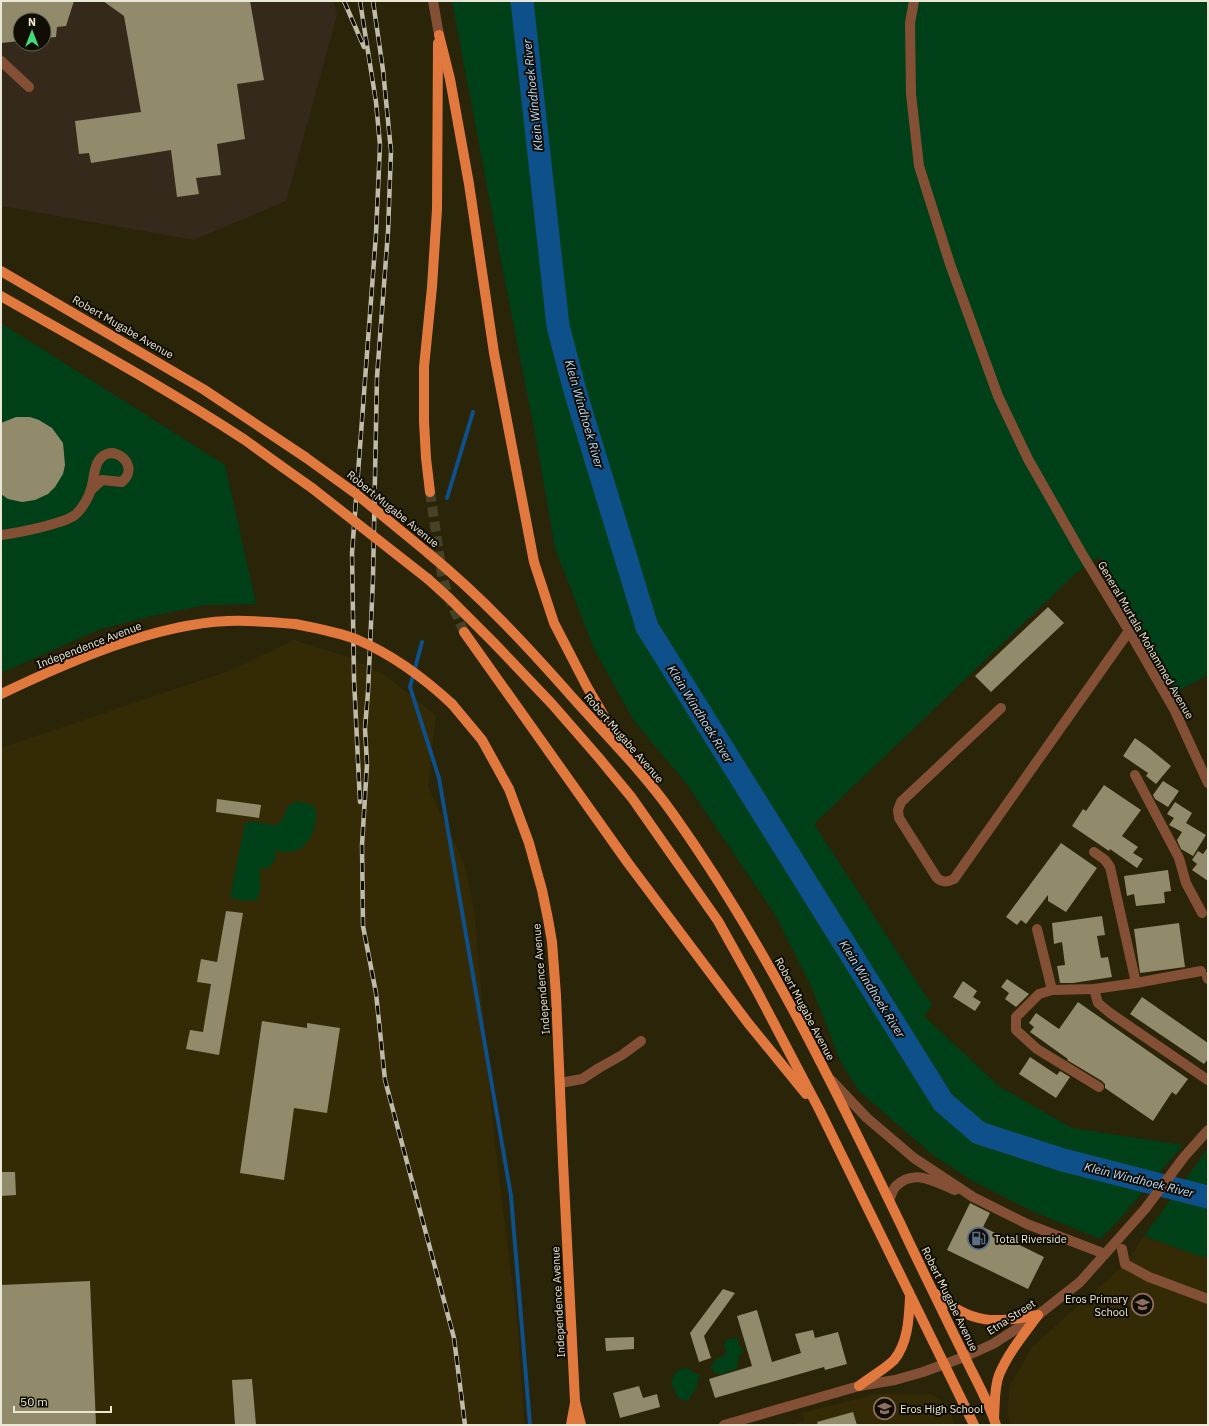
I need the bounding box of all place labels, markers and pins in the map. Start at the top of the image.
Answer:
fuel station icon: Total Riverside [966,1226,992,1252]
place label: Total Riverside [994,1232,1067,1246]
place label: Eros Primary School [1065,1292,1129,1319]
school or university icon: Eros Primary School [1130,1292,1156,1318]
school or university icon: Eros High School [871,1396,897,1422]
place label: Eros High School [900,1402,983,1416]

